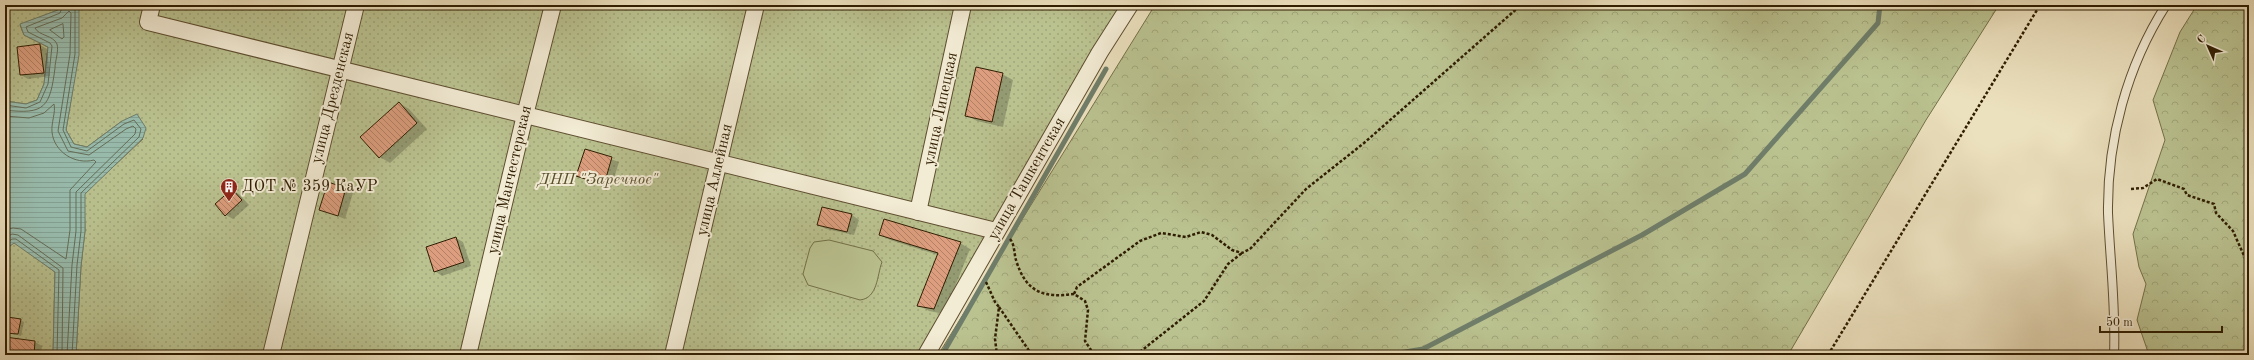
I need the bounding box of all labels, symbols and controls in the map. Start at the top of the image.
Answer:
north arrow [2188,26,2228,66]
street label: улица Дрезденская [309,31,357,165]
text: С [2196,34,2208,46]
street label: улица Липецкая [921,51,961,167]
street label: улица Манчестерская [485,104,535,256]
street label: улица Ташкентская [985,115,1069,243]
street label: улица Аллейная [694,122,736,238]
park label: ДНП "Заречное" [536,172,659,188]
building icon: ДОТ № 359 КаУР [219,177,239,202]
place label: ДОТ № 359 КаУР [242,179,378,195]
scale bar [2100,308,2222,334]
text: 50 m [2106,316,2133,329]

